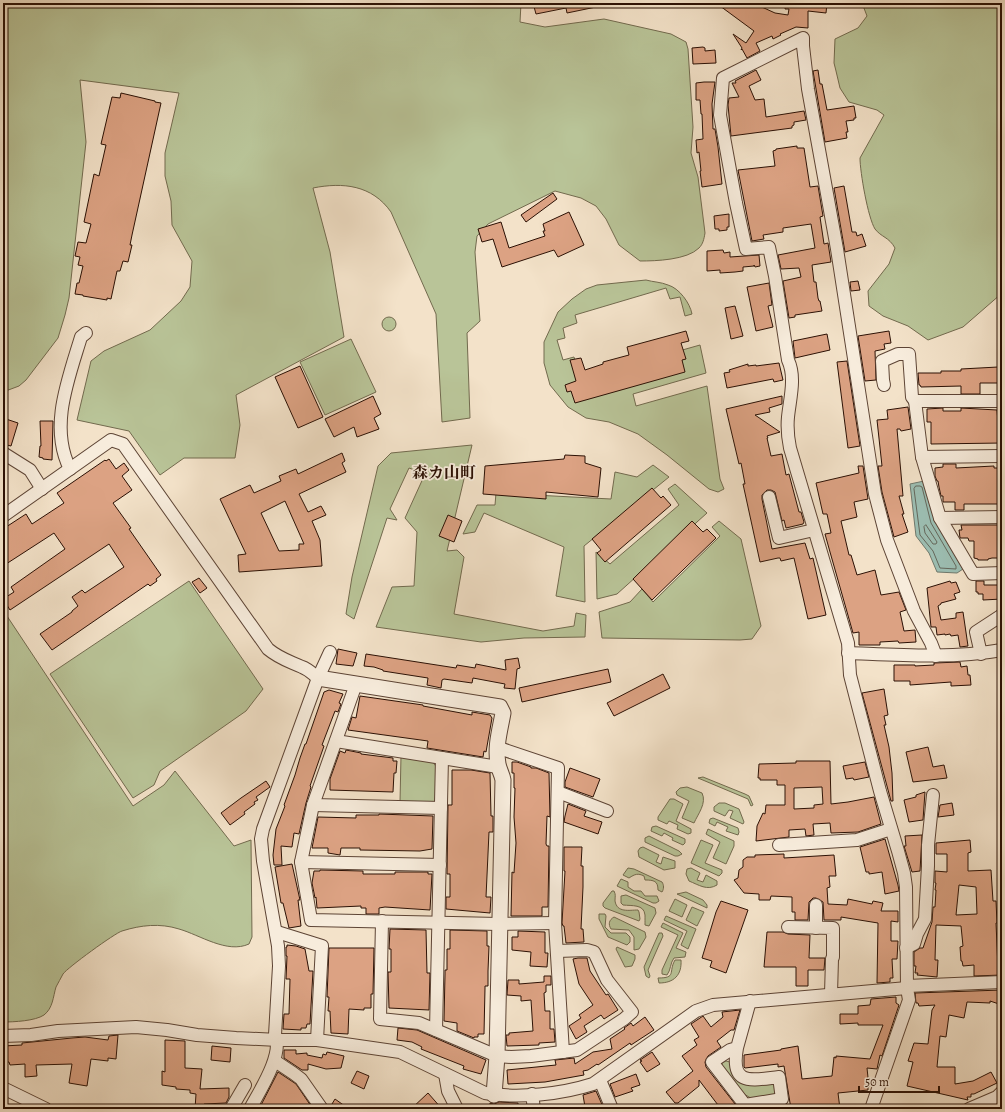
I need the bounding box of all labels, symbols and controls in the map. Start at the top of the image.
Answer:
district label: 森カ山町 [412,462,476,484]
scale bar [859,1068,939,1094]
text: 50 m [865,1074,889,1090]

